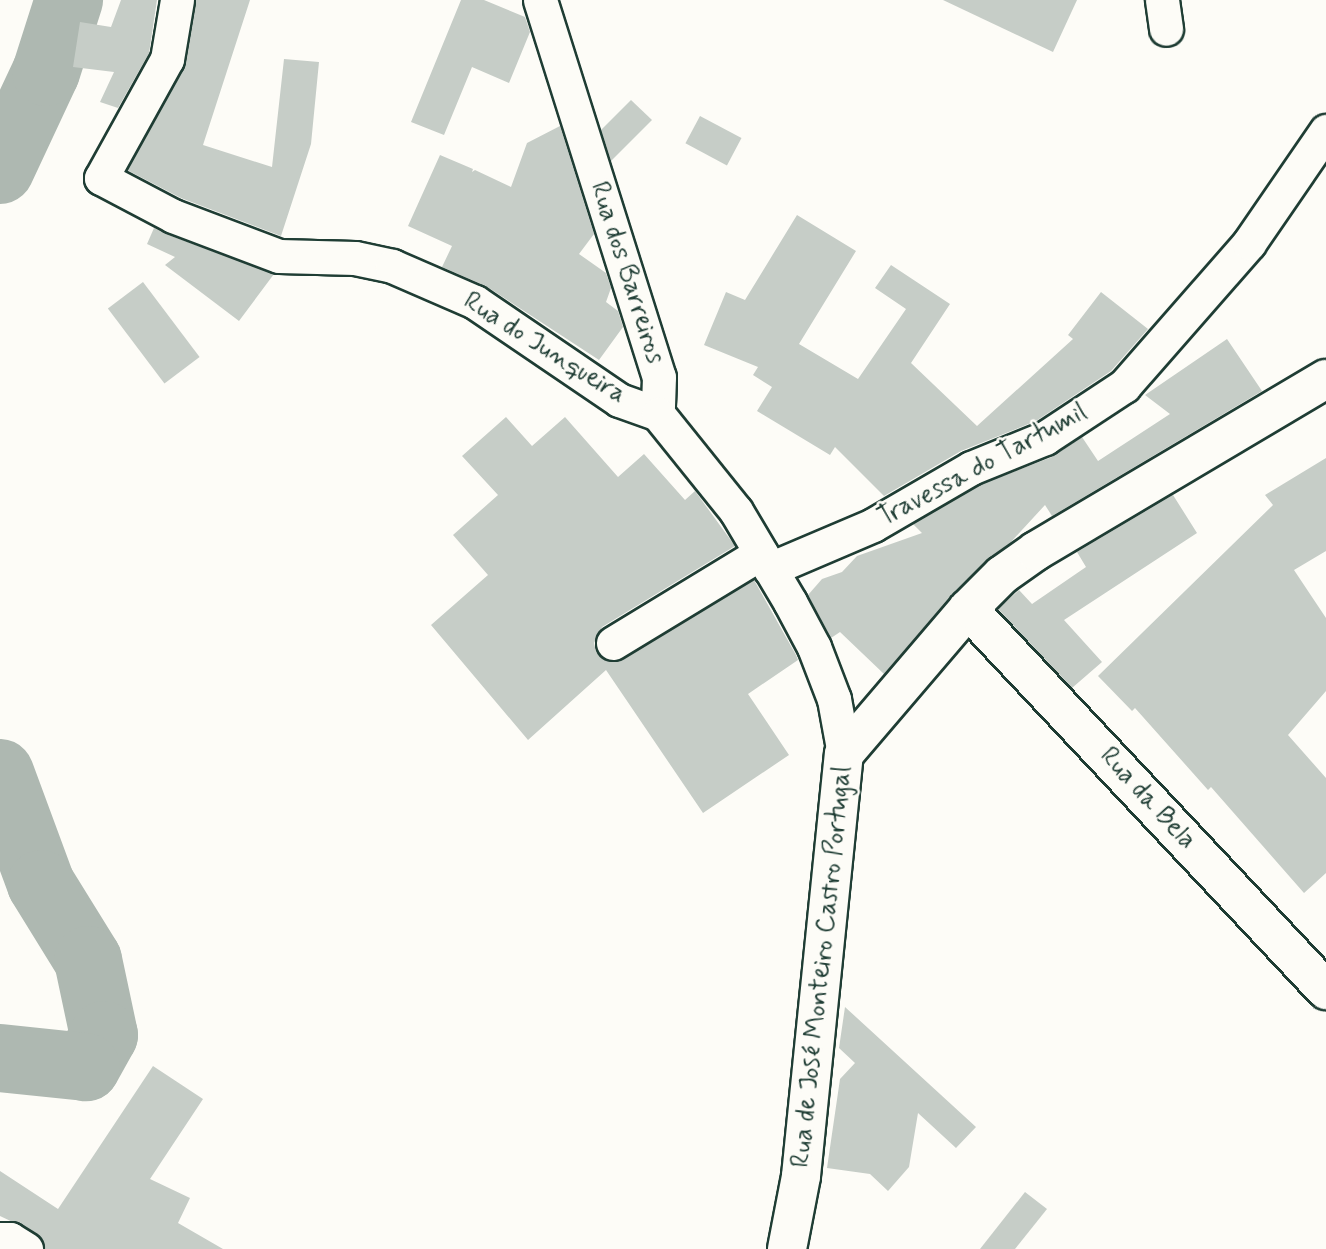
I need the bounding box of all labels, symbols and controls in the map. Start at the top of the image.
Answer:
street label: Rua dos Barreiros [582,178,670,368]
street label: Rua do Junqueira [457,287,631,411]
street label: Travessa do Tartumil [875,399,1091,533]
street label: Rua da Bela [1093,742,1201,856]
street label: Rua de José Monteiro Castro Portugal [786,763,860,1171]

